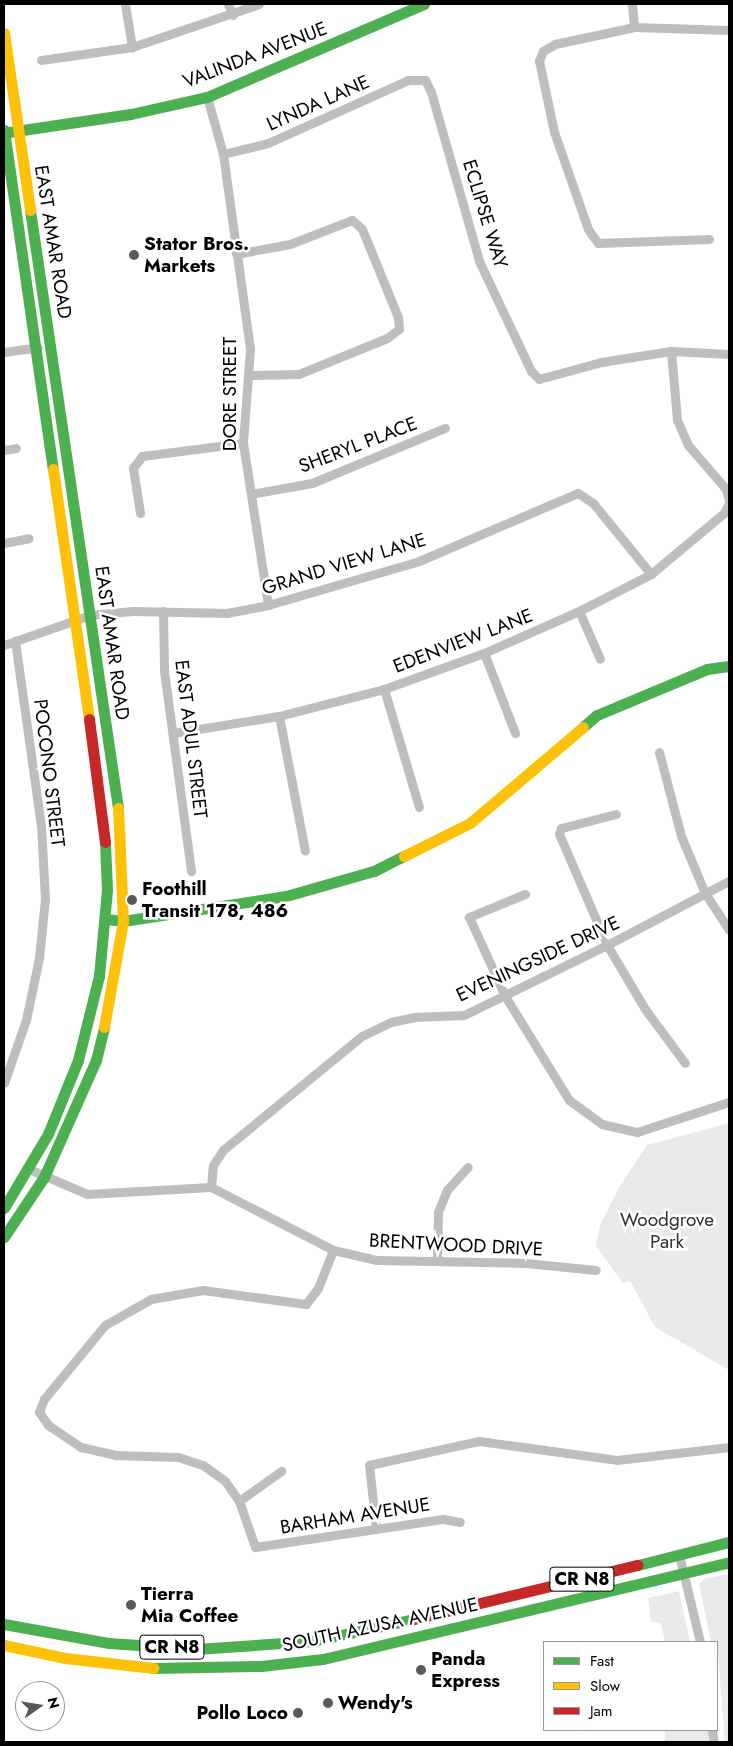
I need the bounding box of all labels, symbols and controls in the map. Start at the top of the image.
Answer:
street label: VALINDA AVENUE [180,17,330,93]
street label: LYNDA LANE [263,70,373,136]
street label: ECLIPSE WAY [458,157,512,271]
street label: EAST AMAR ROAD [30,164,76,320]
place label: Stator Bros. Markets [144,233,249,277]
marker: Stator Bros. Markets [128,249,140,261]
street label: DORE STREET [219,337,241,451]
street label: SHERYL PLACE [296,412,420,478]
street label: GRAND VIEW LANE [259,528,429,600]
street label: EAST AMAR ROAD [90,565,134,721]
street label: EDENVIEW LANE [390,604,536,678]
street label: EAST ADUL STREET [170,659,212,819]
street label: POCONO STREET [29,698,69,848]
place label: Foothill Transit 178, 486 [142,878,288,922]
marker: Foothill Transit 178, 486 [126,894,138,906]
street label: EVENINGSIDE DRIVE [453,911,623,1007]
park label: Woodgrove Park [620,1209,714,1253]
street label: BRENTWOOD DRIVE [368,1229,544,1261]
street label: BARHAM AVENUE [278,1493,432,1539]
road number: CR N8 [548,1564,616,1595]
place label: Tierra Mia Coffee [141,1583,238,1627]
street label: SOUTH AZUSA AVENUE [280,1593,480,1657]
marker: Tierra Mia Coffee [125,1599,137,1611]
road number: CR N8 [138,1631,206,1662]
legend [543,1641,718,1731]
place label: Panda Express [431,1648,500,1692]
text: Fast [590,1650,614,1672]
marker: Panda Express [415,1664,427,1676]
text: Slow [590,1675,620,1697]
north arrow [15,1681,65,1731]
place label: Wendy's [338,1692,413,1714]
text: N [43,1695,65,1711]
marker: Wendy's [322,1697,334,1709]
text: Jam [590,1700,613,1722]
place label: Pollo Loco [197,1702,288,1724]
marker: Pollo Loco [292,1707,304,1719]

